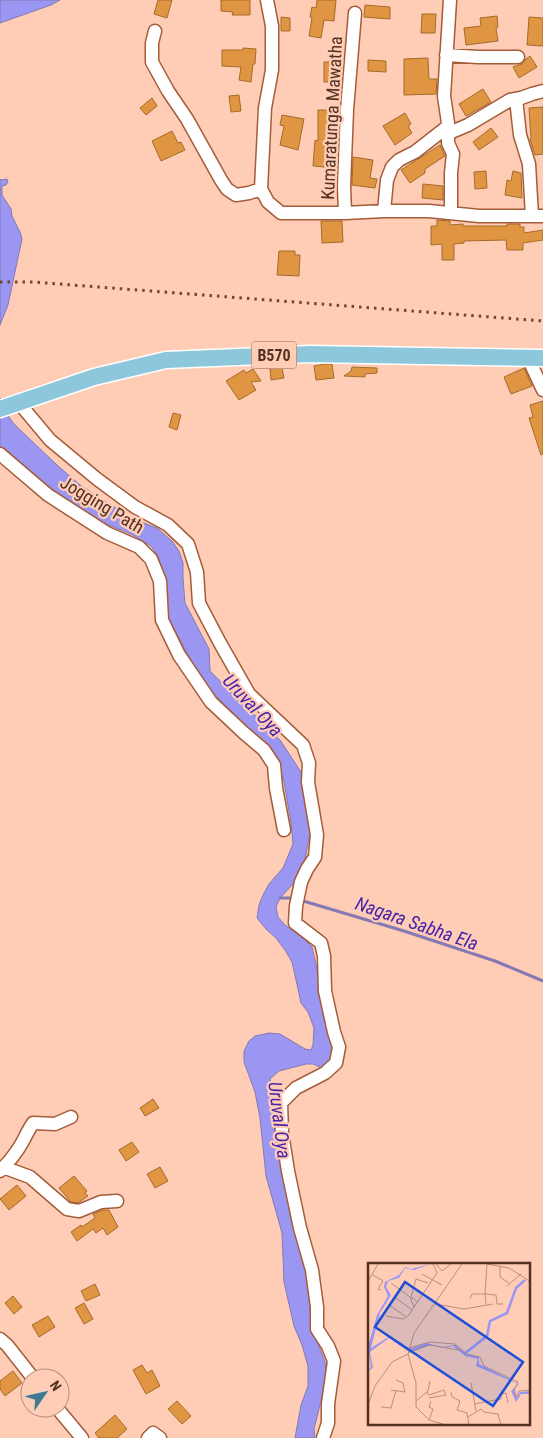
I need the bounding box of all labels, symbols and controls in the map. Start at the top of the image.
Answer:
street label: Kumaratunga Mawatha [317,36,346,200]
road number: B570 [252,342,296,368]
street label: Jogging Path [57,471,148,538]
water label: Uruval Oya [218,669,287,742]
water label: Nagara Sabha Ela [352,892,481,955]
water label: Uruval Oya [263,1080,296,1160]
inset map [368,1263,530,1426]
north arrow [20,1368,70,1418]
text: N [47,1378,65,1394]

